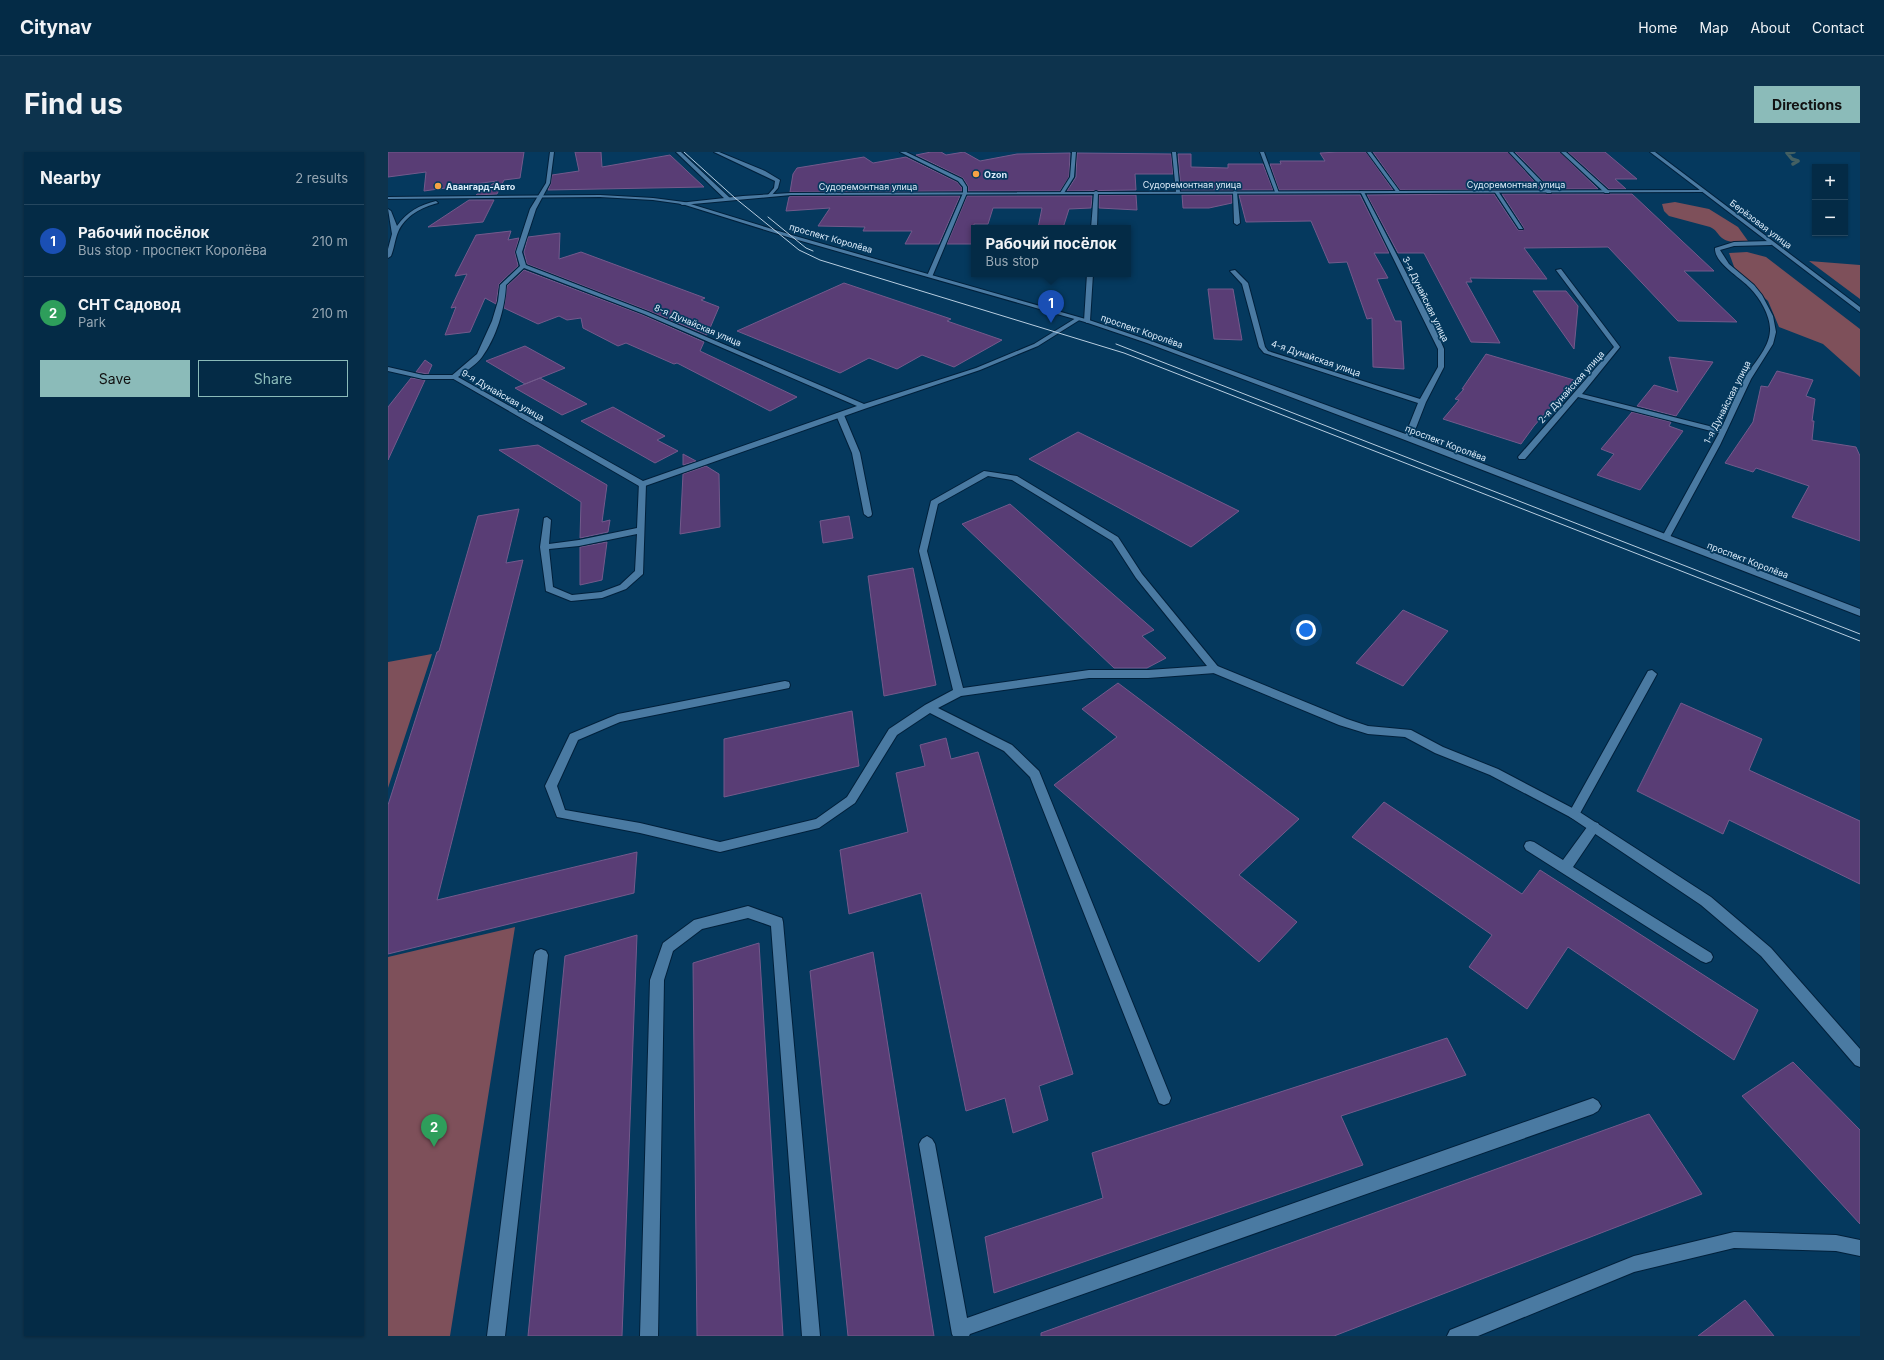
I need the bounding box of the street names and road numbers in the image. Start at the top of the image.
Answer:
street label: Судоремонтная улица [1143,179,1241,190]
street label: Судоремонтная улица [1467,179,1565,190]
street label: Судоремонтная улица [819,181,917,192]
street label: Берёзовая улица [1728,197,1794,251]
street label: проспект Королёва [788,221,874,255]
street label: 3-я Дунайская улица [1401,255,1451,343]
street label: 8-я Дунайская улица [653,302,743,348]
street label: проспект Королёва [1100,312,1184,350]
street label: 4-я Дунайская улица [1270,338,1362,378]
street label: 2-я Дунайская улица [1536,349,1606,425]
street label: 1-я Дунайская улица [1701,359,1753,445]
street label: 9-я Дунайская улица [460,367,546,423]
street label: проспект Королёва [1404,422,1488,464]
street label: проспект Королёва [1706,539,1790,581]

